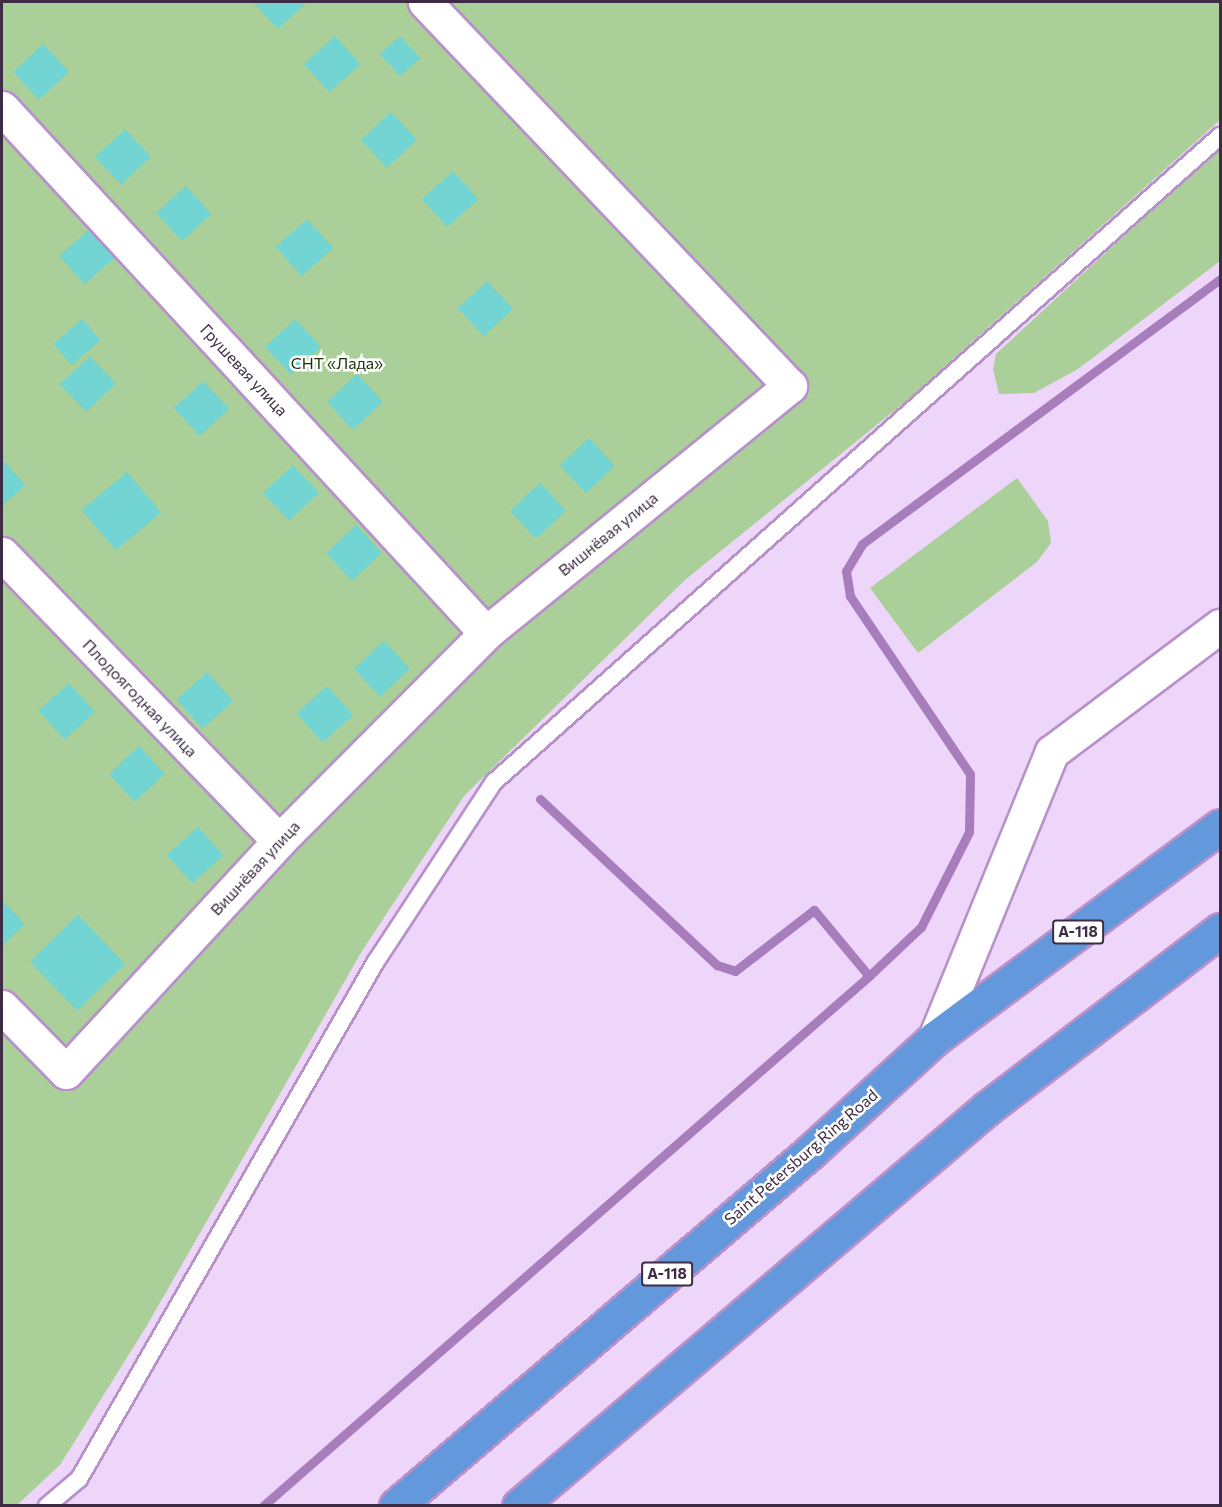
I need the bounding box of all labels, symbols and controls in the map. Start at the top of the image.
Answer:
street label: Грушевая улица [196,320,292,420]
park label: СНТ «Лада» [291,353,383,373]
street label: Вишнёвая улица [554,488,662,580]
street label: Плодоягодная улица [79,635,201,761]
street label: Вишнёвая улица [206,817,304,919]
road number: А-118 [1051,920,1105,944]
street label: Saint Petersburg Ring Road [720,1085,882,1229]
road number: А-118 [640,1262,694,1286]

